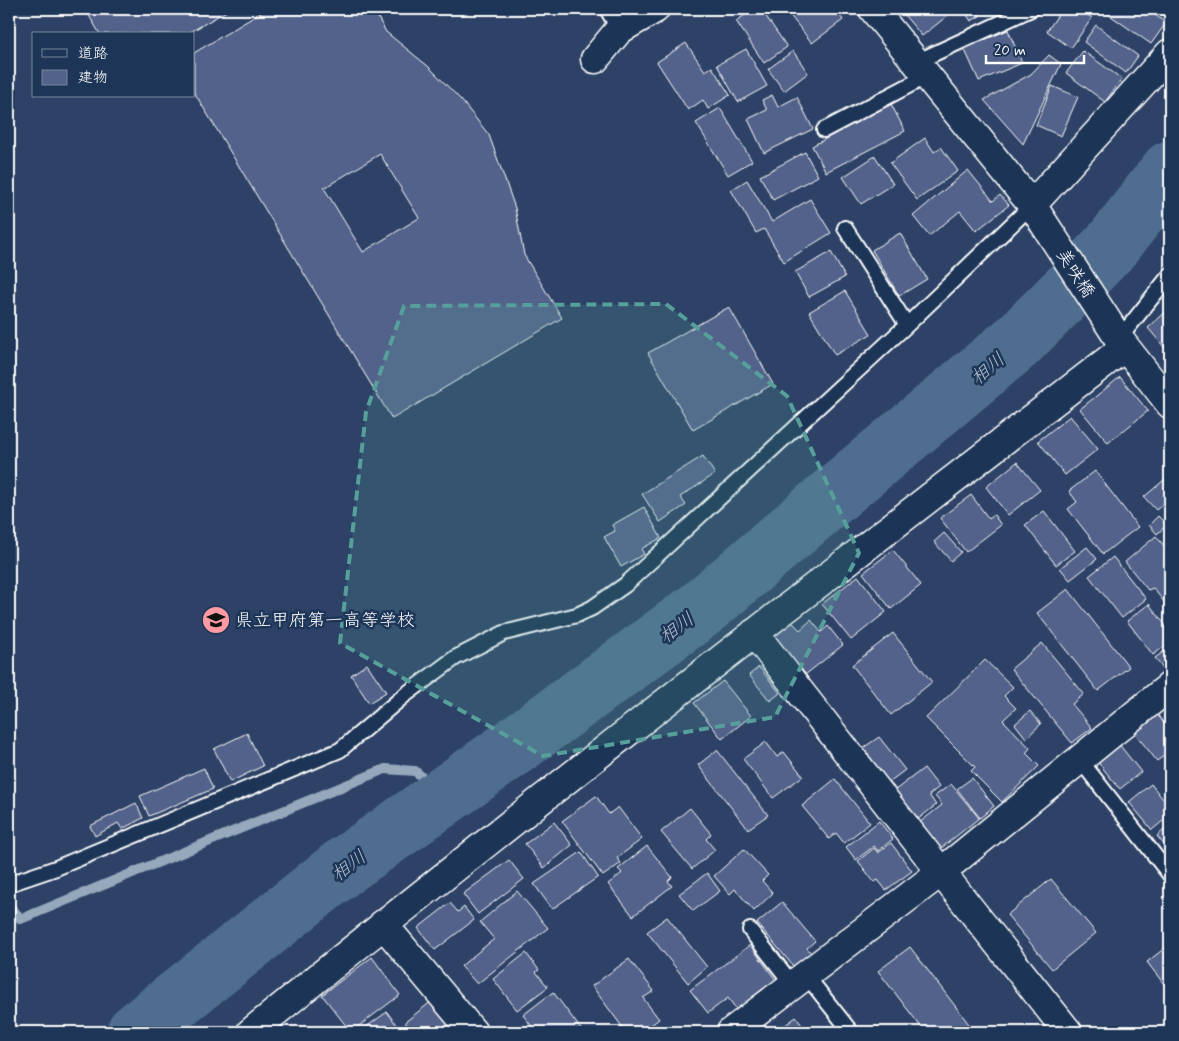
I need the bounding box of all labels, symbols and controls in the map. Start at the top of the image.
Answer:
legend [32,32,195,98]
scale bar [986,32,1084,64]
text: 20 m [994,41,1026,61]
text: 道路 [78,44,108,64]
text: 建物 [78,68,108,88]
street label: 美咲橋 [1050,244,1100,303]
water label: 相川 [965,347,1011,391]
school or university icon: 県立甲府第一高等学校 [201,605,231,635]
water label: 相川 [654,607,700,649]
place label: 県立甲府第一高等学校 [235,609,415,633]
water label: 相川 [326,845,372,888]

